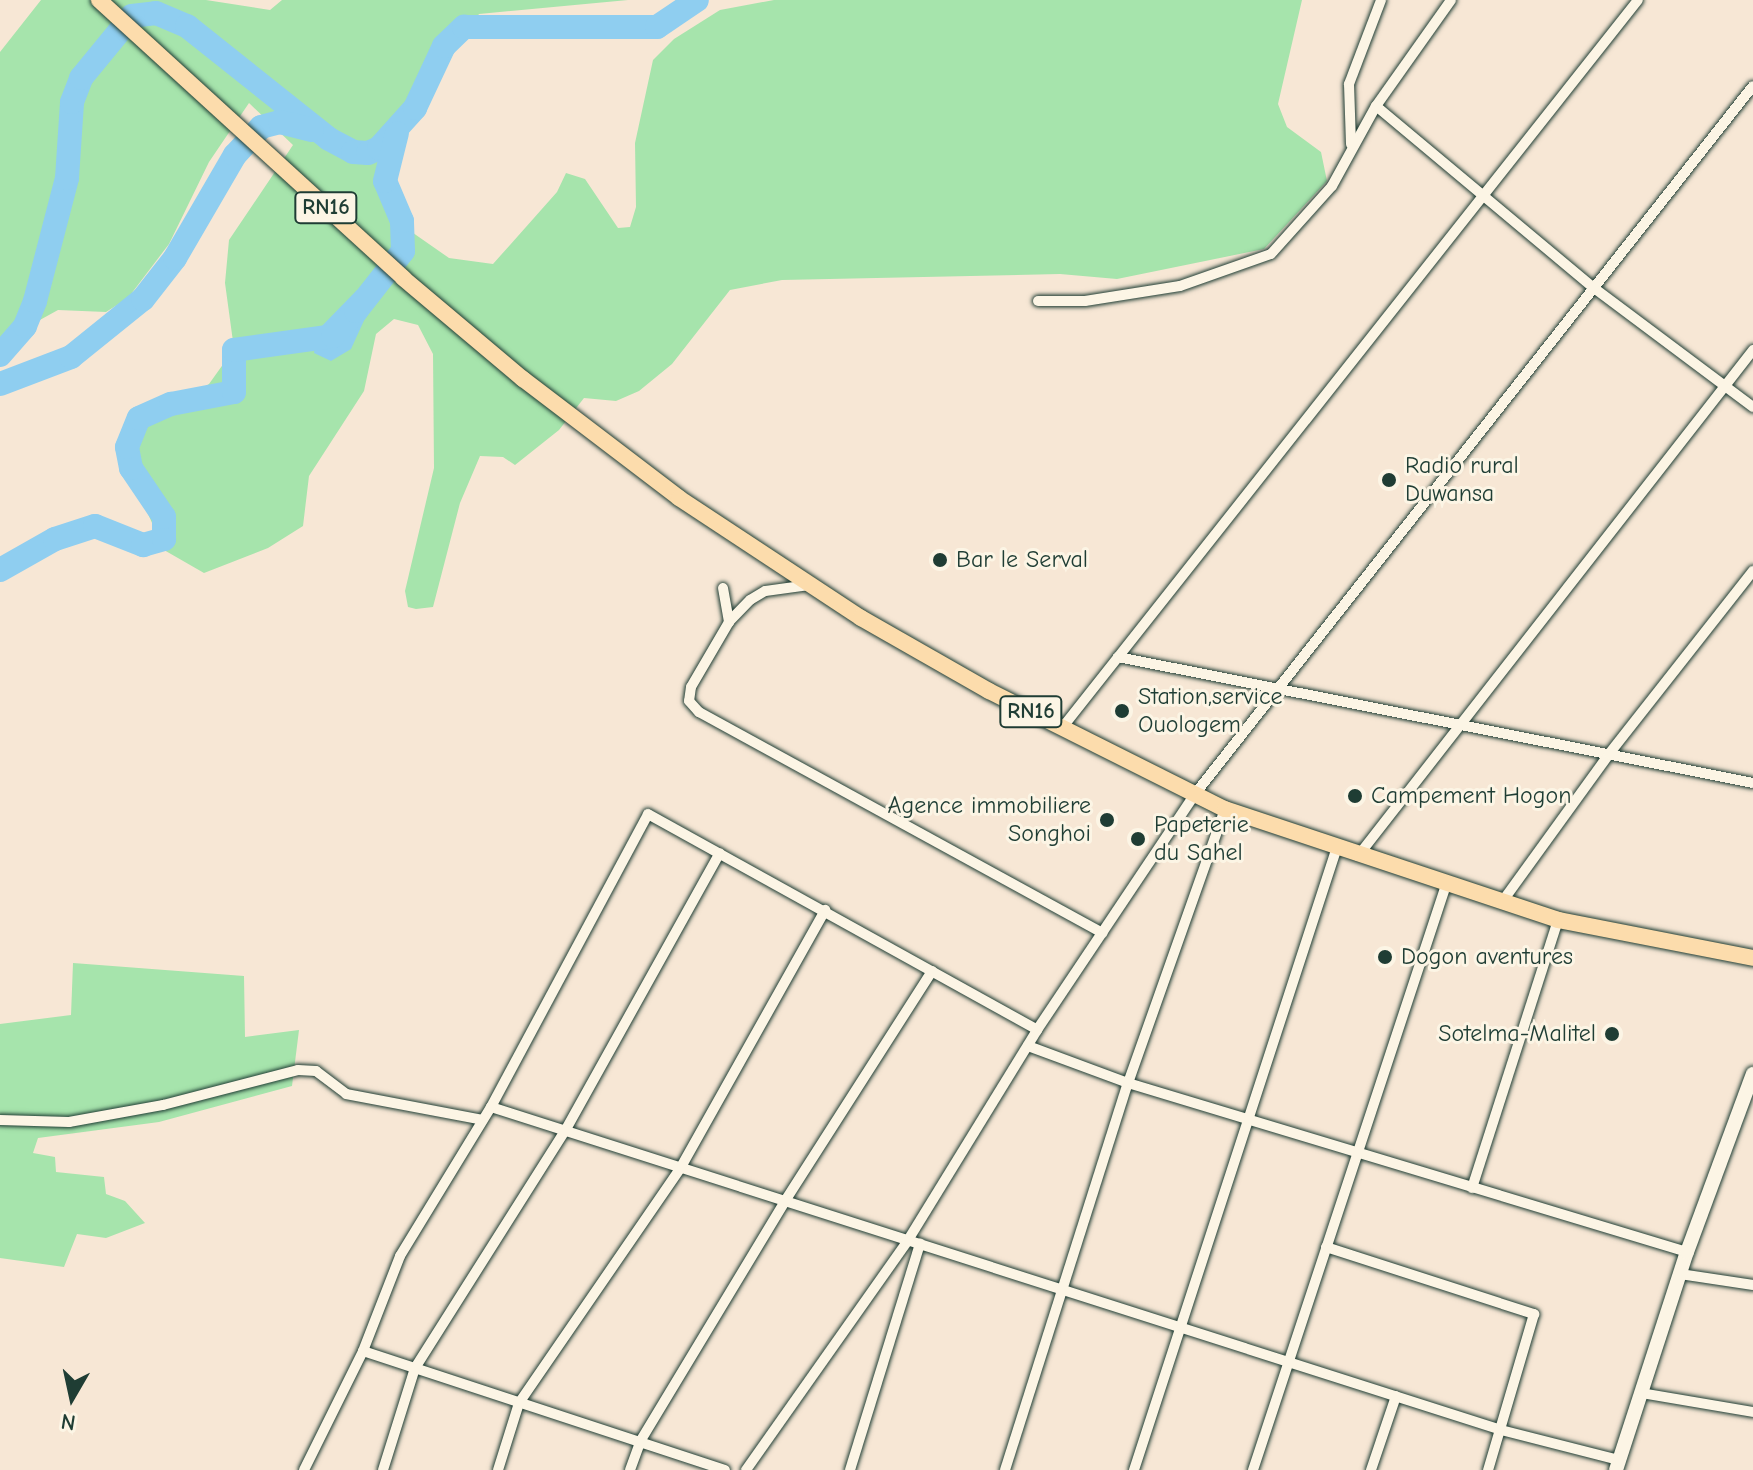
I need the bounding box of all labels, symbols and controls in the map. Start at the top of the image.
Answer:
road number: RN16 [294,190,358,226]
place label: Radio rural Duwansa [1405,452,1519,508]
marker: Radio rural Duwansa [1380,471,1398,489]
place label: Bar le Serval [956,546,1088,574]
marker: Bar le Serval [931,551,949,569]
place label: Station,service Ouologem [1138,683,1283,739]
road number: RN16 [999,694,1063,730]
marker: Station,service Ouologem [1113,702,1131,720]
place label: Campement Hogon [1371,782,1571,810]
marker: Campement Hogon [1346,787,1364,805]
place label: Agence immobiliere Songhoi [887,792,1091,848]
marker: Agence immobiliere Songhoi [1098,811,1116,829]
place label: Papeterie du Sahel [1154,811,1249,867]
marker: Papeterie du Sahel [1129,830,1147,848]
place label: Dogon aventures [1401,943,1573,971]
marker: Dogon aventures [1376,948,1394,966]
place label: Sotelma-Malitel [1438,1020,1596,1048]
marker: Sotelma-Malitel [1603,1025,1621,1043]
north arrow [32,1358,112,1438]
text: N [59,1408,77,1436]

